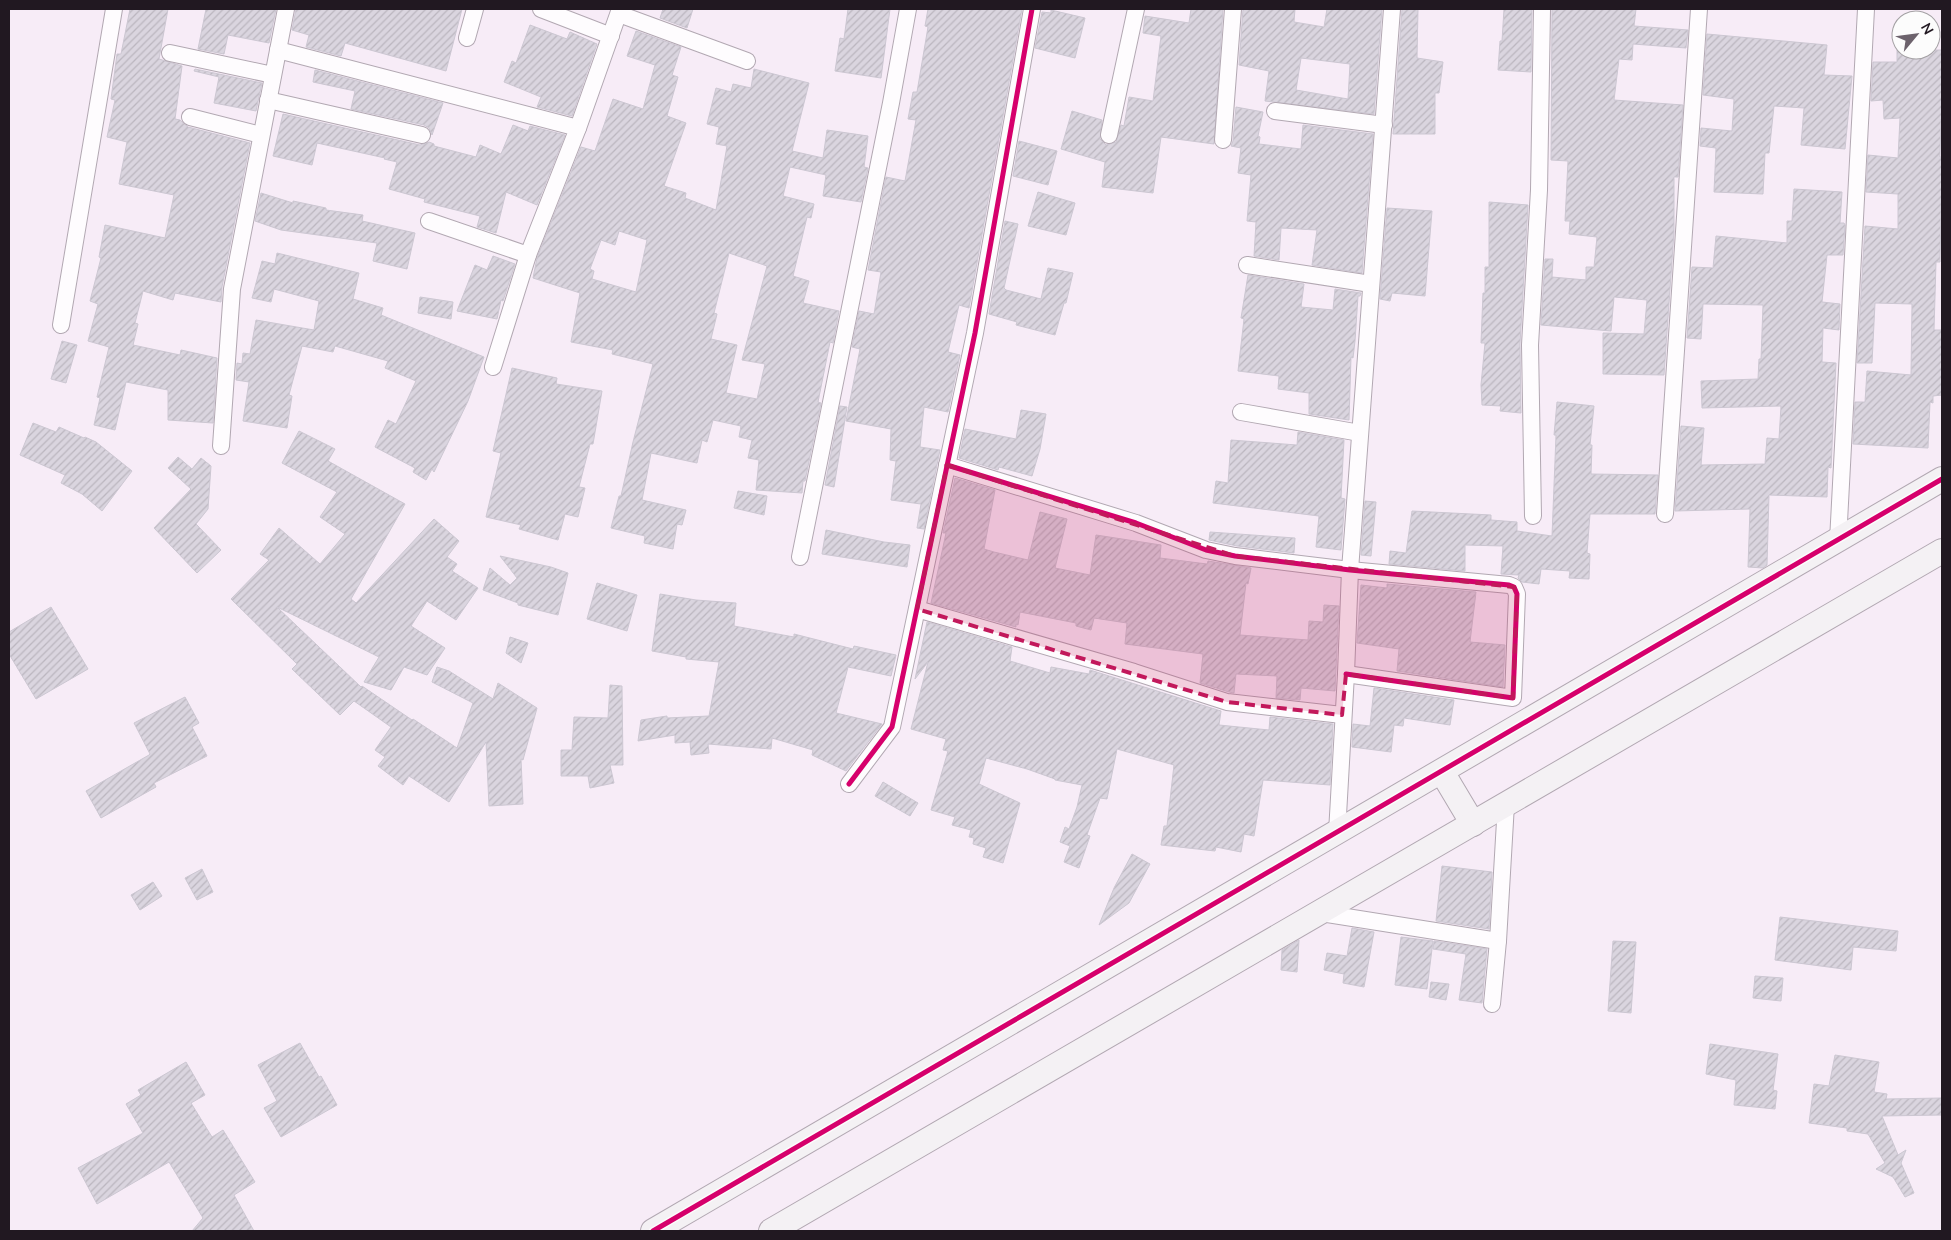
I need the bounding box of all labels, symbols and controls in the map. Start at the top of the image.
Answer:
north arrow [1891,10,1941,60]
text: N [1916,20,1938,38]

